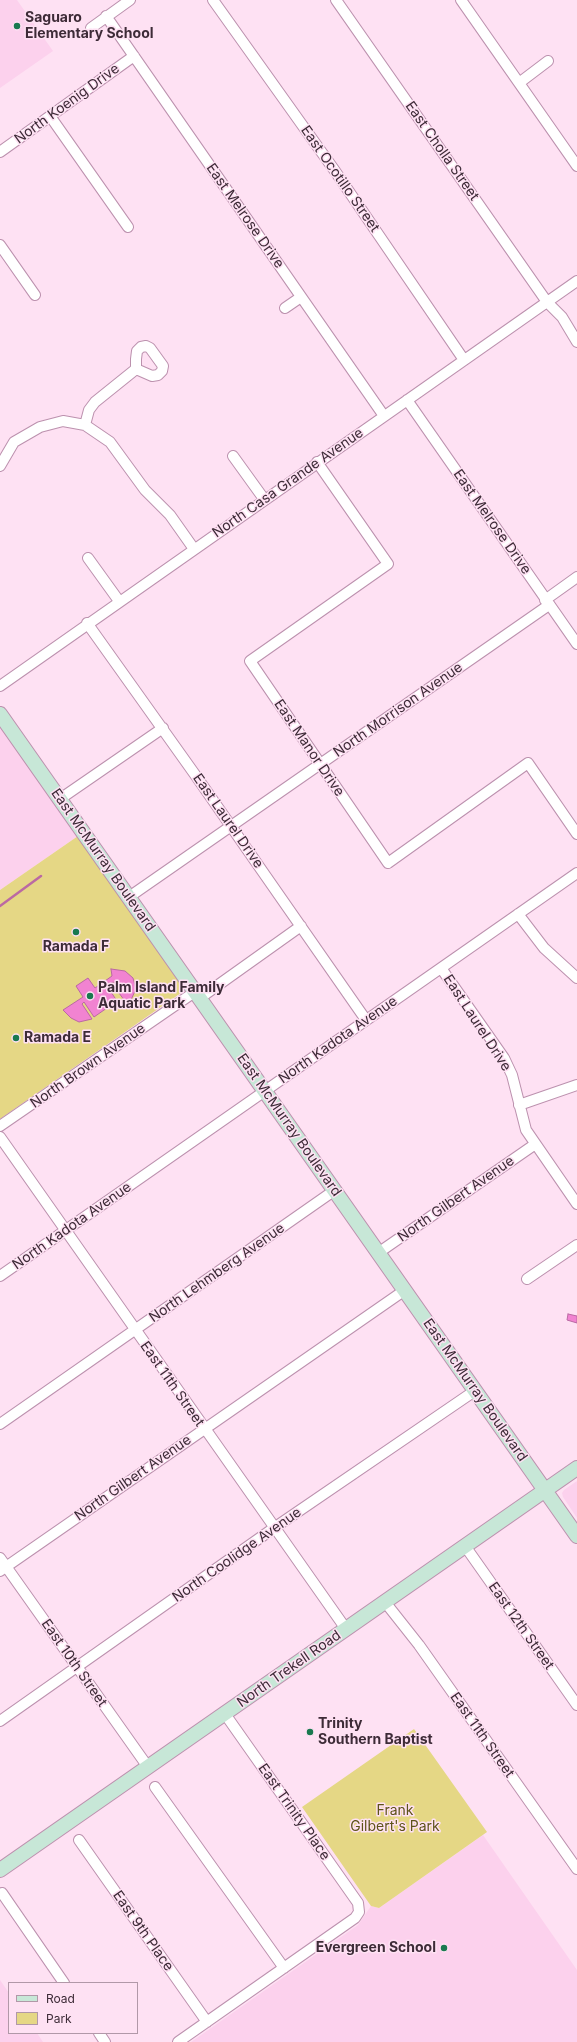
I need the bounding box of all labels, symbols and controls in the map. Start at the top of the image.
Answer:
place label: Saguaro Elementary School [25,10,154,42]
marker: Saguaro Elementary School [12,21,22,31]
street label: North Koenig Drive [11,60,123,148]
street label: East Cholla Street [402,98,482,204]
street label: East Ocotillo Street [297,123,383,235]
street label: East Melrose Drive [203,160,287,272]
street label: North Casa Grande Avenue [209,424,367,542]
street label: East Melrose Drive [450,466,534,578]
street label: North Morrison Avenue [330,659,466,761]
street label: East Manor Drive [270,696,348,800]
street label: East Laurel Drive [189,771,267,871]
street label: East McMurray Boulevard [47,785,159,935]
marker: Ramada F [71,927,81,937]
place label: Ramada F [43,939,109,955]
street label: East Laurel Drive [440,972,514,1074]
place label: Palm Island Family Aquatic Park [98,980,225,1012]
marker: Palm Island Family Aquatic Park [85,991,95,1001]
street label: North Kadota Avenue [275,993,401,1087]
street label: North Brown Avenue [27,1020,149,1112]
place label: Ramada E [24,1030,91,1046]
marker: Ramada E [11,1033,21,1043]
street label: East McMurray Boulevard [233,1050,345,1200]
street label: North Gilbert Avenue [395,1152,517,1246]
street label: North Kadota Avenue [9,1179,135,1273]
street label: North Lehmberg Avenue [146,1220,288,1326]
street label: East McMurray Boulevard [419,1315,531,1465]
street label: East 11th Street [136,1338,208,1430]
street label: North Gilbert Avenue [72,1431,194,1525]
street label: North Coolidge Avenue [169,1504,305,1606]
street label: East 12th Street [485,1579,557,1673]
street label: East 10th Street [38,1616,110,1710]
street label: North Trekell Road [234,1627,344,1711]
street label: East 11th Street [446,1689,518,1781]
place label: Trinity Southern Baptist [318,1716,433,1748]
marker: Trinity Southern Baptist [305,1727,315,1737]
street label: East Trinity Place [254,1760,334,1864]
park label: Frank Gilbert's Park [350,1803,440,1836]
street label: East 9th Place [109,1888,177,1974]
place label: Evergreen School [316,1940,436,1956]
marker: Evergreen School [439,1943,449,1953]
legend [8,1982,138,2034]
text: Road [46,1991,75,2006]
text: Park [46,2011,72,2026]

